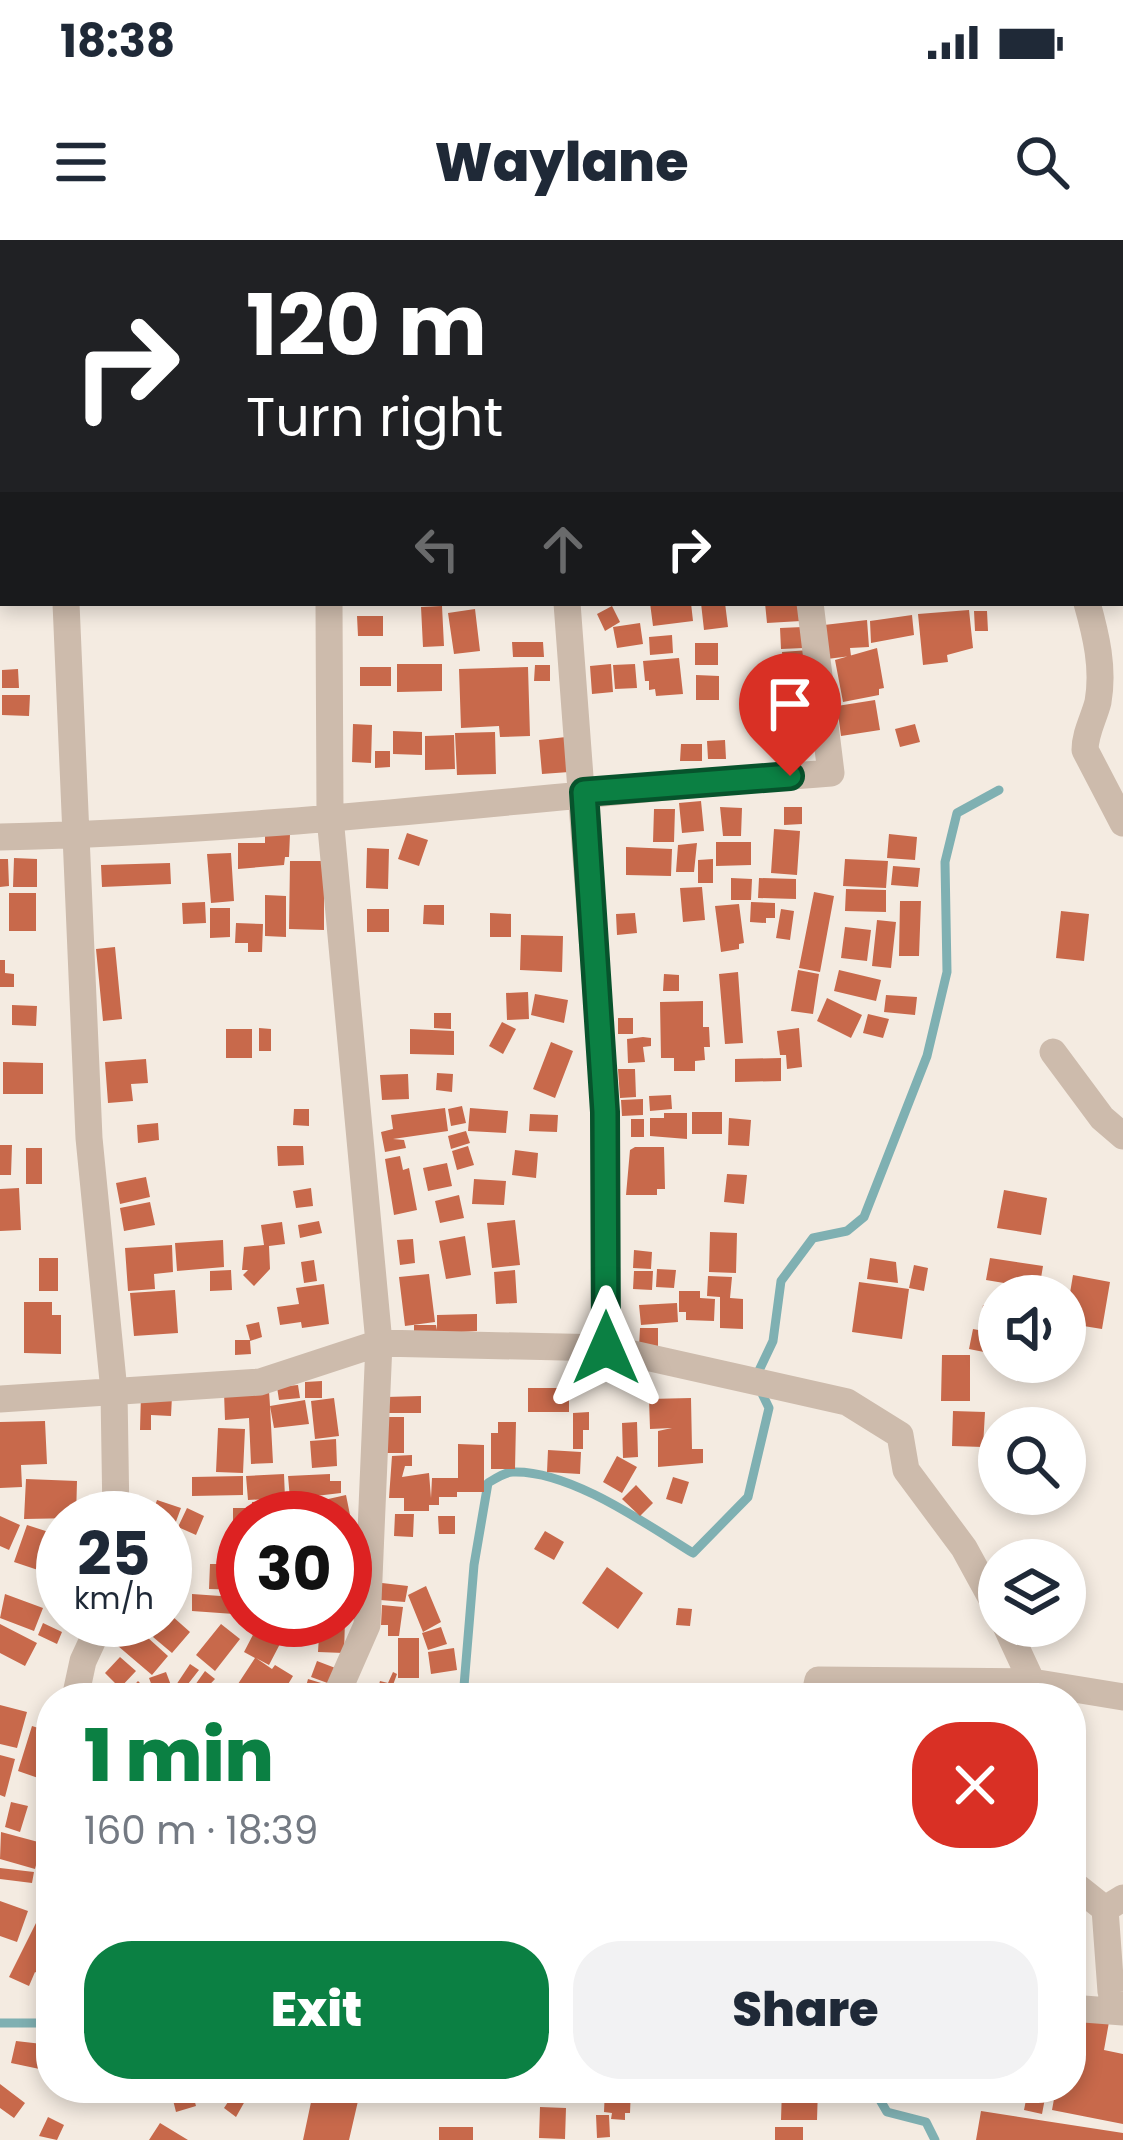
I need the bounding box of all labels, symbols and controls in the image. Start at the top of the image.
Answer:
text: 18:38 [60,10,175,73]
text: Waylane [435,124,688,200]
icon: menu [48,129,114,195]
icon: search [1009,129,1075,195]
text: 120 m [246,267,487,384]
icon: right [48,288,204,444]
text: Turn right [246,379,503,455]
icon: left [404,516,470,582]
icon: ahead [530,516,596,582]
icon: right [656,516,722,582]
pin [739,653,841,776]
icon: arrive [757,671,823,737]
map controls [978,1275,1086,1647]
button: sound [978,1275,1086,1383]
position arrow [543,1285,669,1411]
button: search [978,1407,1086,1515]
speed limit sign: 30 [216,1491,372,1647]
text: 25 [77,1512,151,1596]
button: layers [978,1539,1086,1647]
text: km/h [74,1577,154,1620]
text: 1 min [84,1705,274,1806]
button: close [912,1722,1038,1848]
text: 160 m · 18:39 [84,1803,318,1858]
button: Exit [84,1941,549,2079]
button: Share [573,1941,1038,2079]

